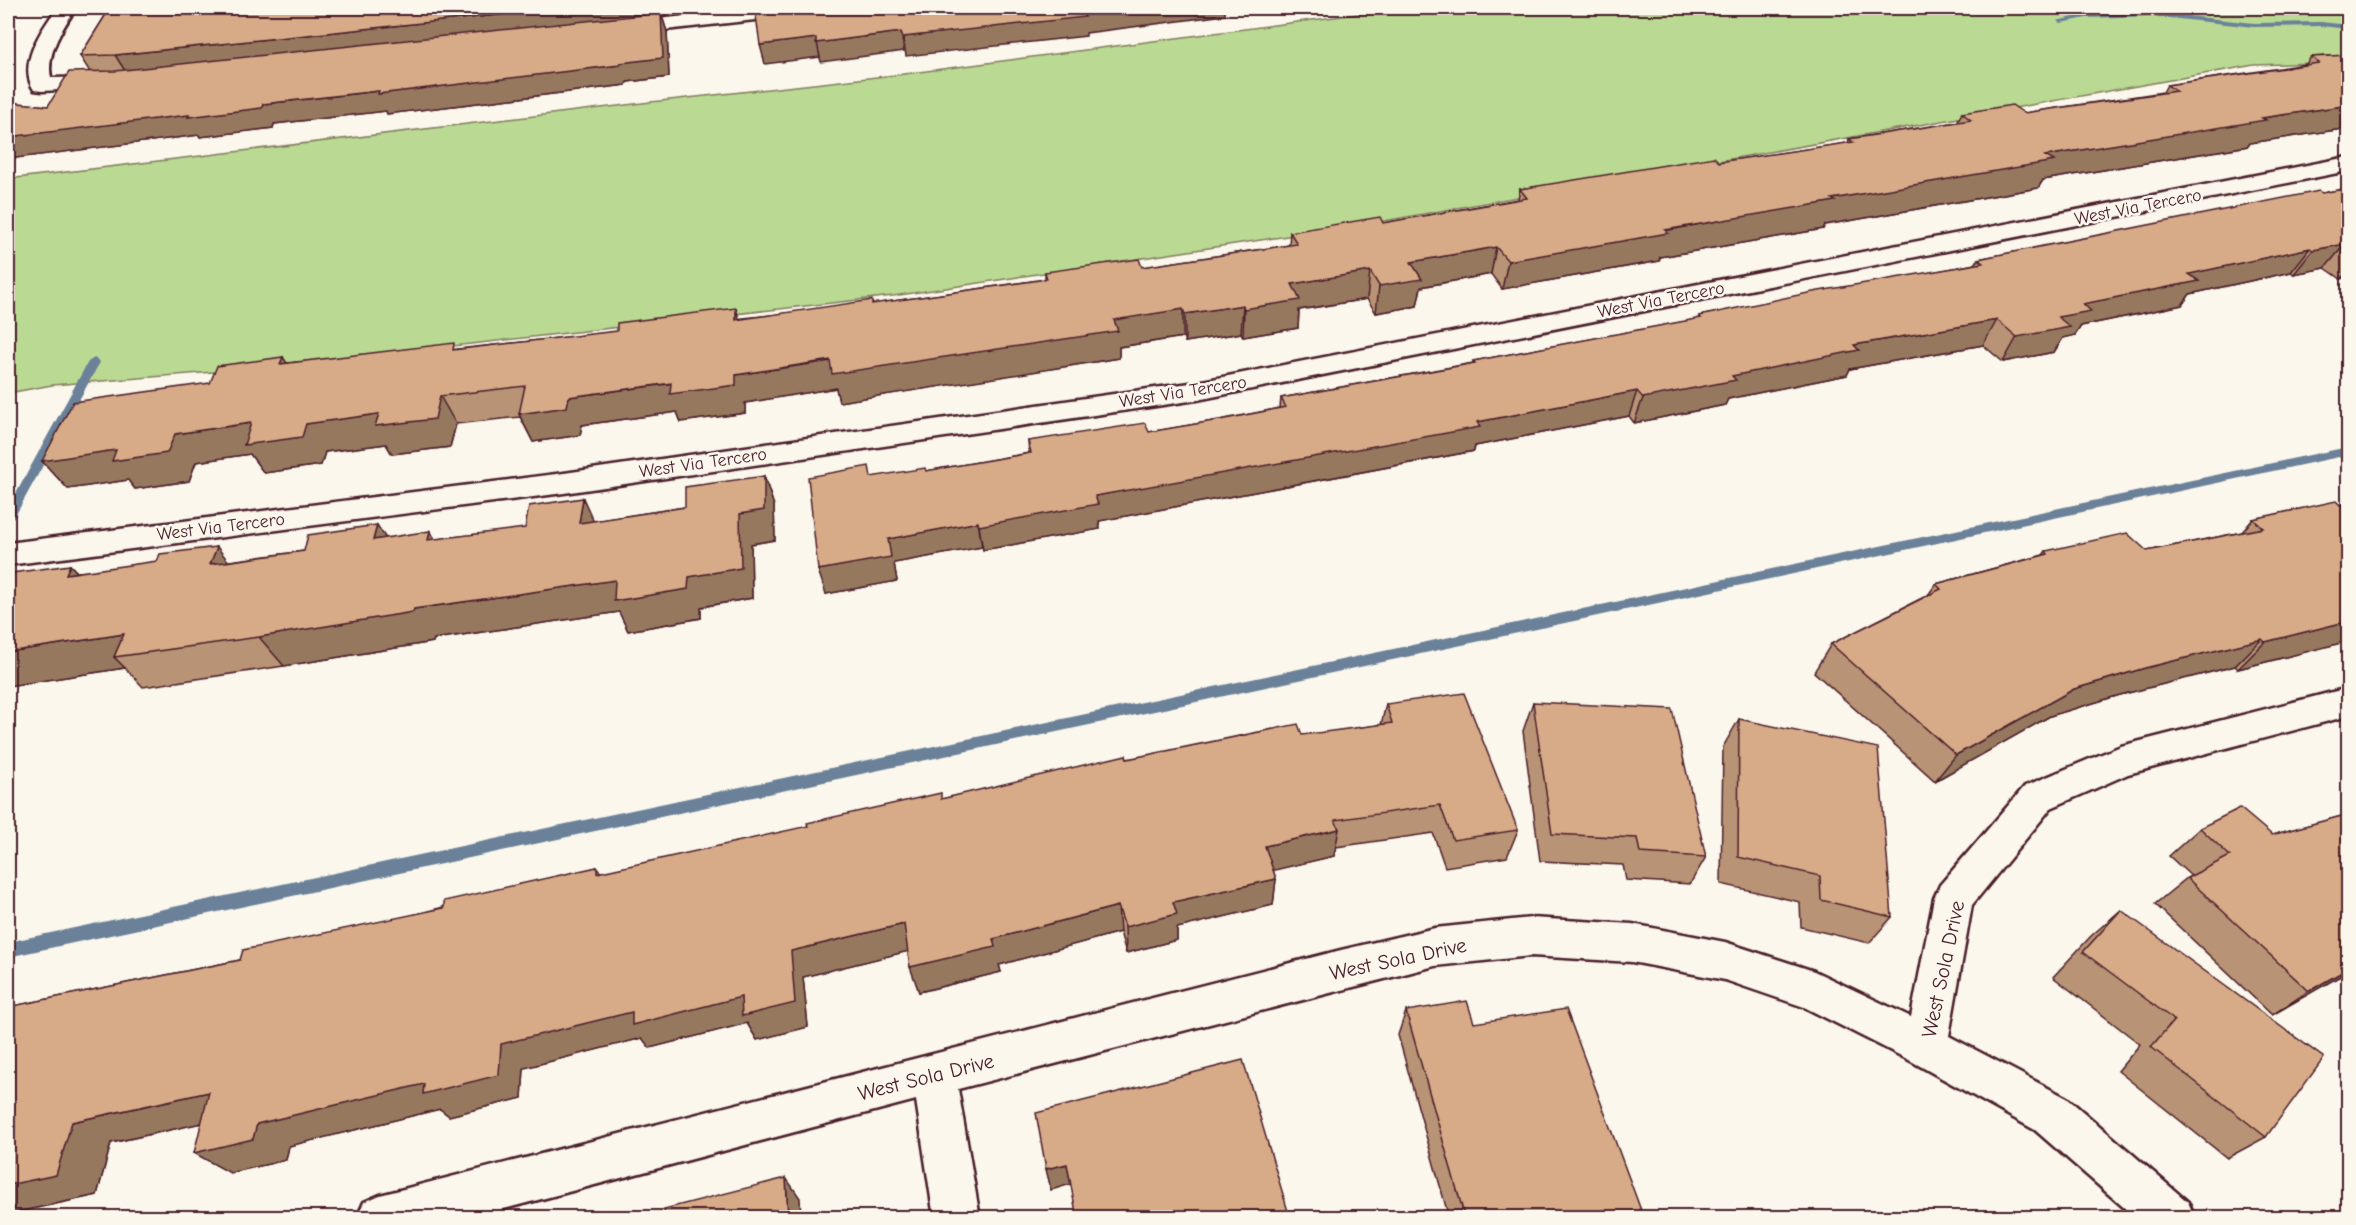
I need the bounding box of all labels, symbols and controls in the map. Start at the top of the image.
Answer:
street label: West Via Tercero [2073,184,2203,230]
street label: West Via Tercero [1596,277,1726,323]
street label: West Via Tercero [1118,372,1248,412]
street label: West Via Tercero [638,444,768,482]
street label: West Via Tercero [156,509,286,545]
street label: West Sola Drive [1917,898,1969,1040]
street label: West Sola Drive [1327,933,1469,985]
street label: West Sola Drive [855,1048,997,1106]

